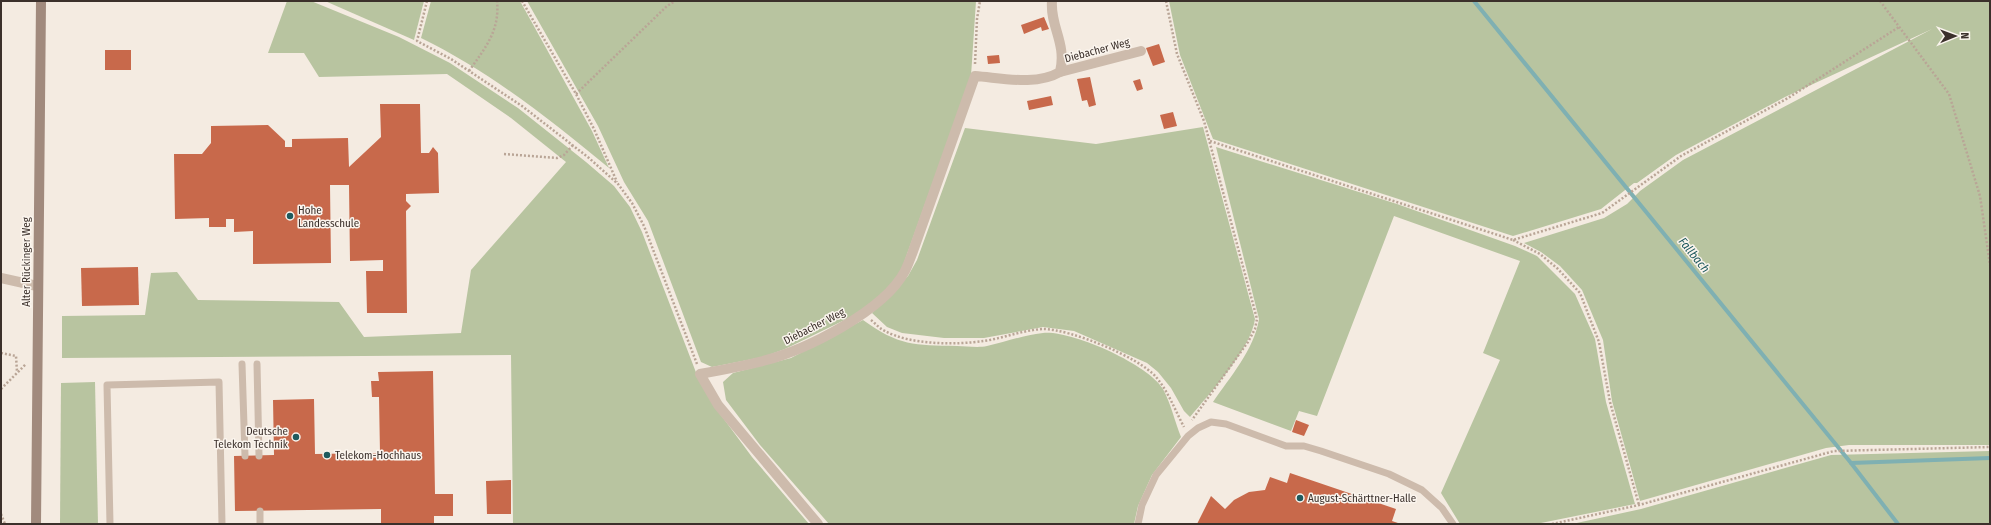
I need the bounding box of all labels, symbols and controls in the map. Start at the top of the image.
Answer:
north arrow [1935,16,1975,56]
text: N [1958,32,1971,39]
street label: Diebacher Weg [1063,35,1132,65]
place label: Hohe Landesschule [298,204,359,230]
marker: Hohe Landesschule [285,211,295,221]
street label: Alter Rückinger Weg [20,216,33,307]
water label: Fallbach [1676,235,1712,275]
street label: Diebacher Weg [781,305,848,347]
place label: Deutsche Telekom Technik [214,425,289,451]
marker: Deutsche Telekom Technik [291,432,301,442]
place label: Telekom-Hochhaus [335,449,421,462]
marker: Telekom-Hochhaus [322,450,332,460]
place label: August-Schärttner-Halle [1308,492,1416,505]
marker: August-Schärttner-Halle [1295,493,1305,503]

